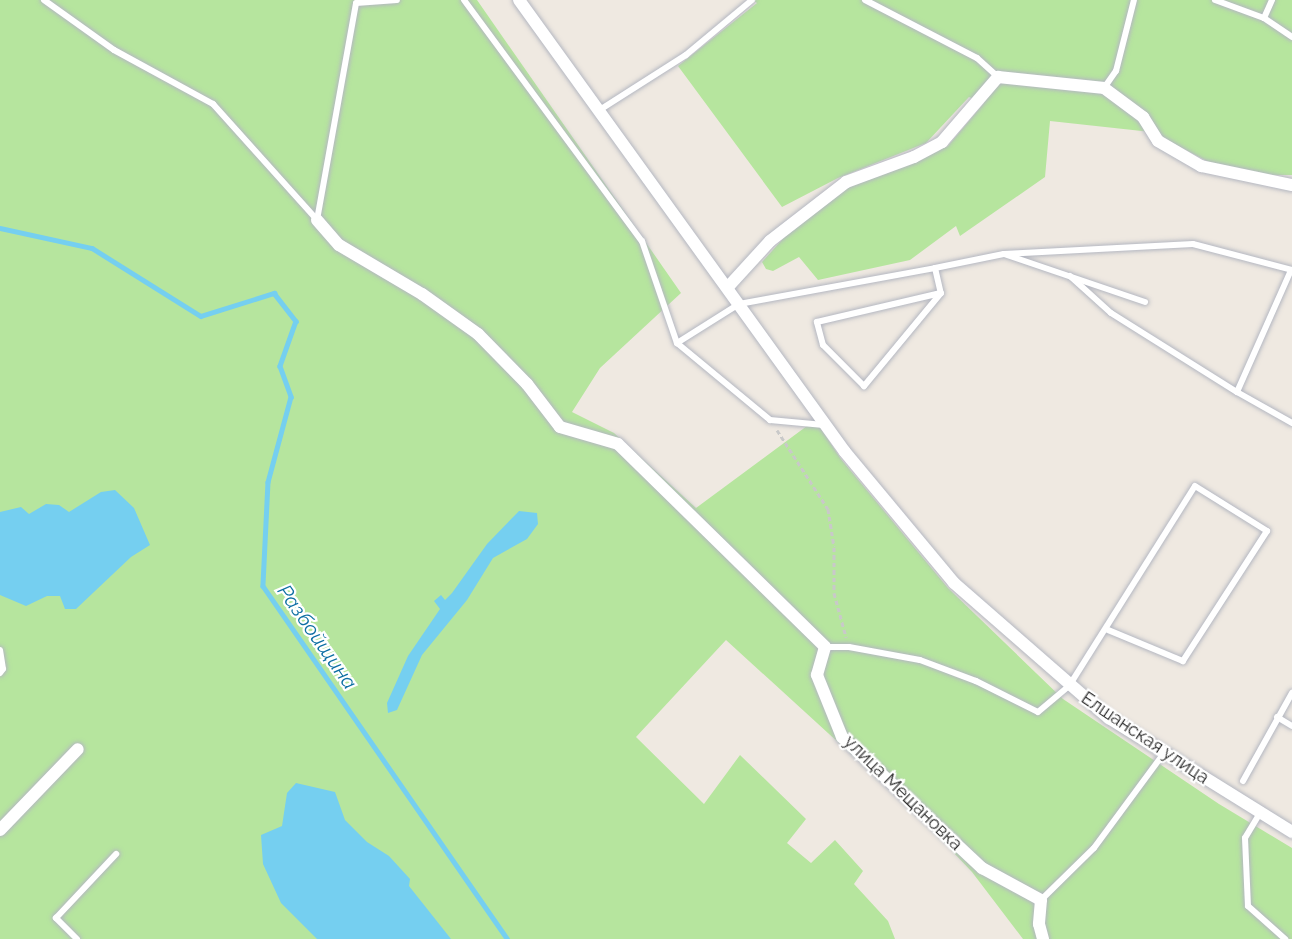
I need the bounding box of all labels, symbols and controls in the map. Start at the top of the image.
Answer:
water label: Разбойщина [272,580,362,694]
street label: Елшанская улица [1077,687,1213,789]
street label: улица Мещановка [839,731,967,855]

